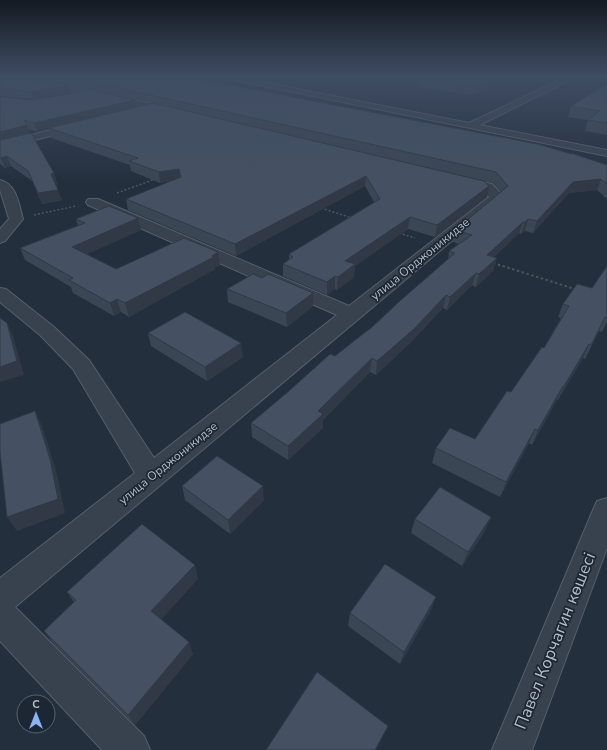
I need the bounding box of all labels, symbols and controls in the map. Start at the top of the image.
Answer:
street label: улица Орджоникидзе [367,214,473,304]
street label: улица Орджоникидзе [115,418,221,508]
street label: Павел Корчагин көшесі [509,549,601,733]
north arrow [16,694,56,734]
text: С [32,697,40,712]

